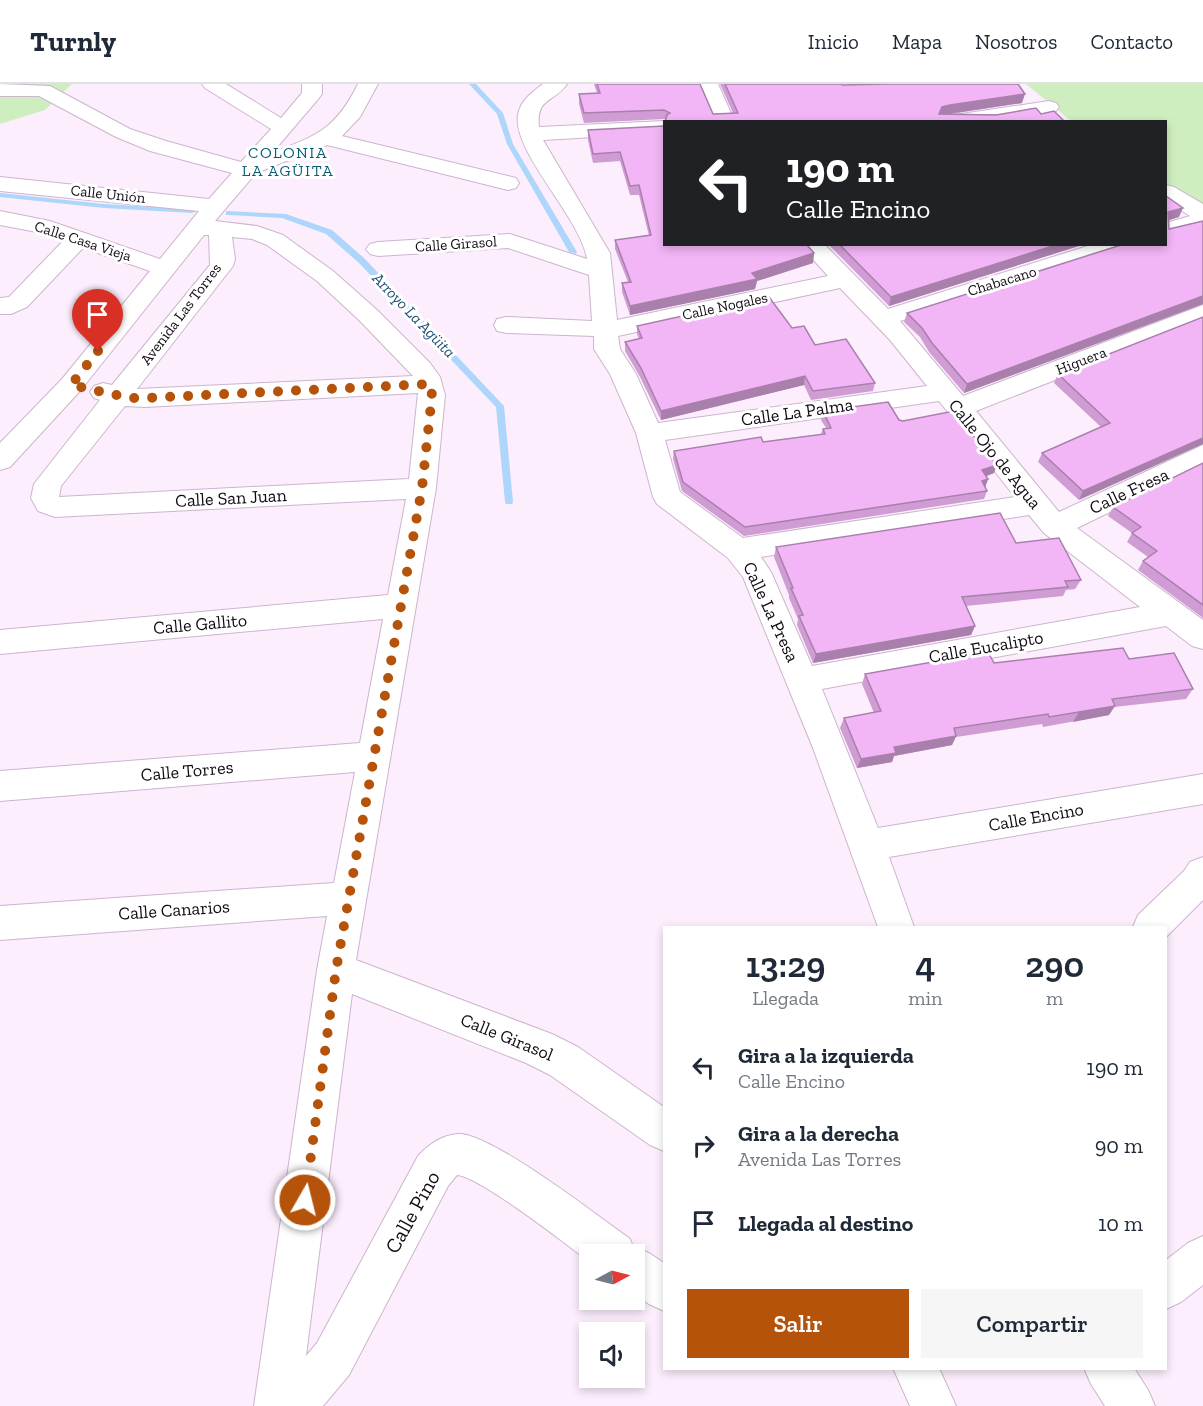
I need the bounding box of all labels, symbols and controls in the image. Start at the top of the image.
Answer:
text: Turnly [30,25,116,58]
text: Inicio [808,29,859,54]
text: Mapa [892,29,942,54]
text: Nosotros [975,29,1057,54]
text: Contacto [1090,29,1173,54]
text: 190 m [786,142,894,193]
district label: COLONIA LA AGÜITA [242,143,334,180]
icon: left [687,144,765,222]
street label: Calle Unión [70,181,147,207]
text: Calle Encino [786,193,930,225]
street label: Calle Casa Vieja [32,217,134,265]
street label: Calle Girasol [415,232,497,256]
street label: Avenida Las Torres [137,260,225,368]
street label: Chabacano [965,262,1039,300]
water label: Arroyo La Agüita [368,268,459,361]
street label: Calle Nogales [681,288,769,324]
pin [72,289,123,351]
icon: arrive [81,298,114,331]
street label: Higuera [1053,343,1109,379]
street label: Calle La Palma [740,393,855,431]
street label: Calle Ojo de Agua [944,394,1046,514]
street label: Calle Fresa [1086,463,1172,519]
street label: Calle San Juan [175,484,288,512]
street label: Calle La Presa [738,558,804,666]
street label: Calle Gallito [152,609,248,639]
street label: Calle Eucalipto [927,626,1045,668]
street label: Calle Torres [140,756,234,786]
street label: Calle Encino [987,798,1085,836]
street label: Calle Canarios [118,895,230,925]
text: 13:29 [746,943,825,986]
text: 4 [915,943,935,986]
text: 290 [1025,943,1084,986]
text: Llegada [752,986,819,1010]
text: min [908,986,943,1010]
text: m [1046,986,1063,1010]
street label: Calle Girasol [457,1008,557,1066]
text: Gira a la izquierda [738,1042,914,1069]
icon: left [687,1051,720,1084]
text: 190 m [1086,1054,1143,1081]
text: Calle Encino [738,1069,845,1093]
text: Gira a la derecha [738,1120,899,1147]
icon: right [687,1129,720,1162]
text: 90 m [1095,1132,1143,1159]
text: Avenida Las Torres [738,1147,901,1171]
street label: Calle Pino [379,1166,445,1258]
position arrow [273,1168,337,1232]
icon: arrive [687,1207,720,1240]
text: Llegada al destino [738,1210,913,1237]
text: 10 m [1098,1210,1143,1237]
north arrow [579,1244,645,1310]
map controls [579,1244,645,1388]
button: Salir [687,1289,909,1358]
button: Compartir [921,1289,1143,1358]
button: sound [579,1322,645,1388]

